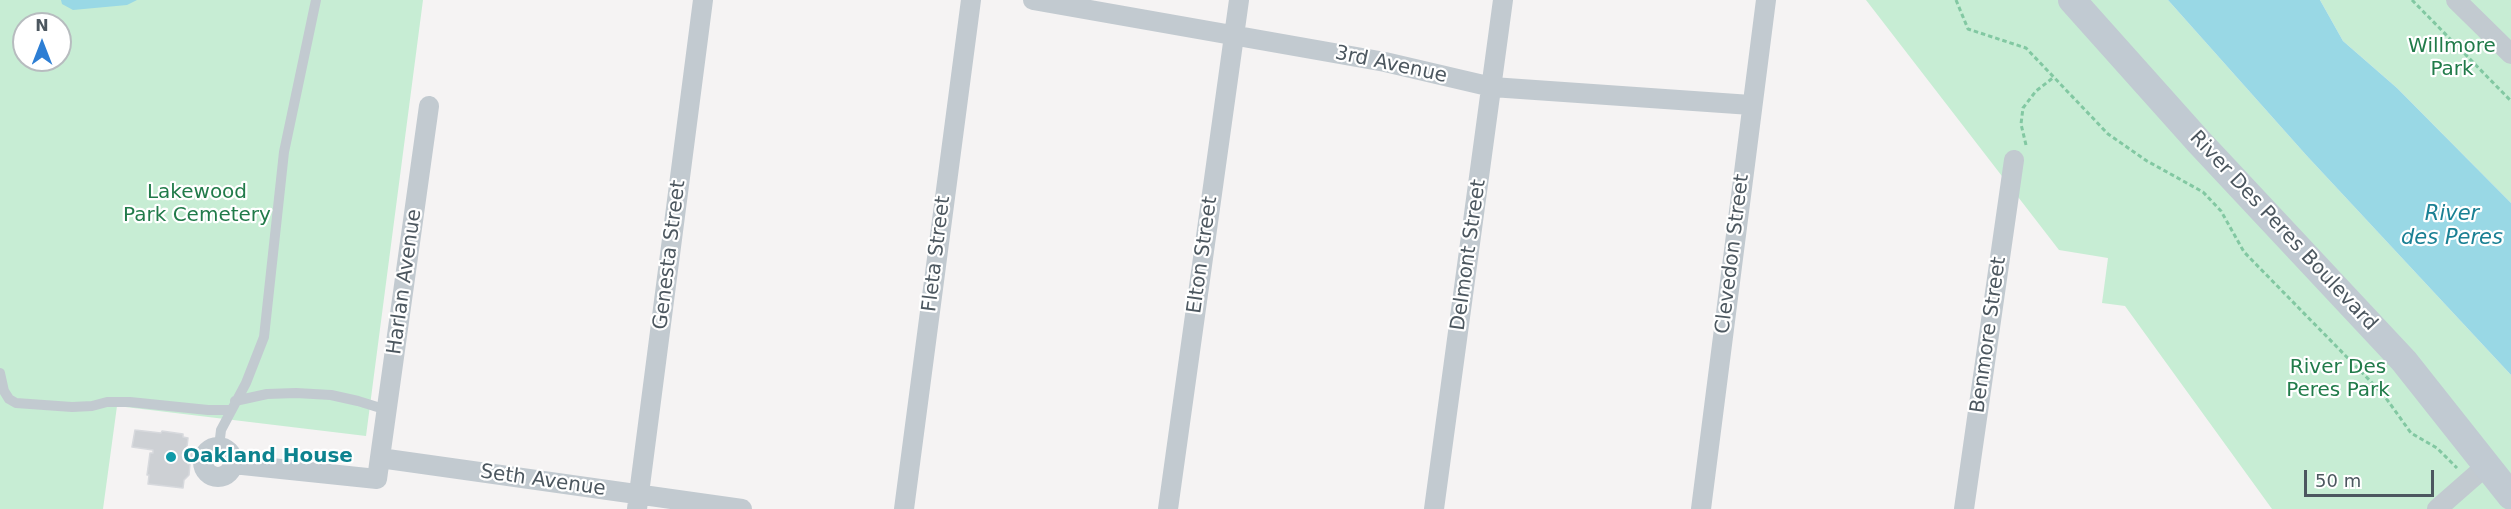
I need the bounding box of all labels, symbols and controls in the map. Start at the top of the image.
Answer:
north arrow [12,12,72,72]
text: N [35,16,49,35]
park label: Willmore Park [2408,35,2496,82]
street label: 3rd Avenue [1333,41,1449,89]
street label: River Des Peres Boulevard [2184,126,2382,336]
street label: Clevedon Street [1711,173,1755,335]
street label: Delmont Street [1446,178,1492,332]
street label: Genesta Street [649,179,691,331]
park label: Lakewood Park Cemetery [123,181,271,228]
street label: Fleta Street [918,195,956,313]
street label: Elton Street [1183,195,1223,315]
water label: River des Peres [2401,202,2503,252]
street label: Harlan Avenue [383,208,427,356]
street label: Benmore Street [1966,255,2012,415]
park label: River Des Peres Park [2286,356,2390,403]
place label: Oakland House [183,445,353,469]
marker: Oakland House [164,450,178,464]
scale bar [2307,458,2438,496]
street label: Seth Avenue [479,460,607,502]
text: 50 m [2315,470,2361,491]

